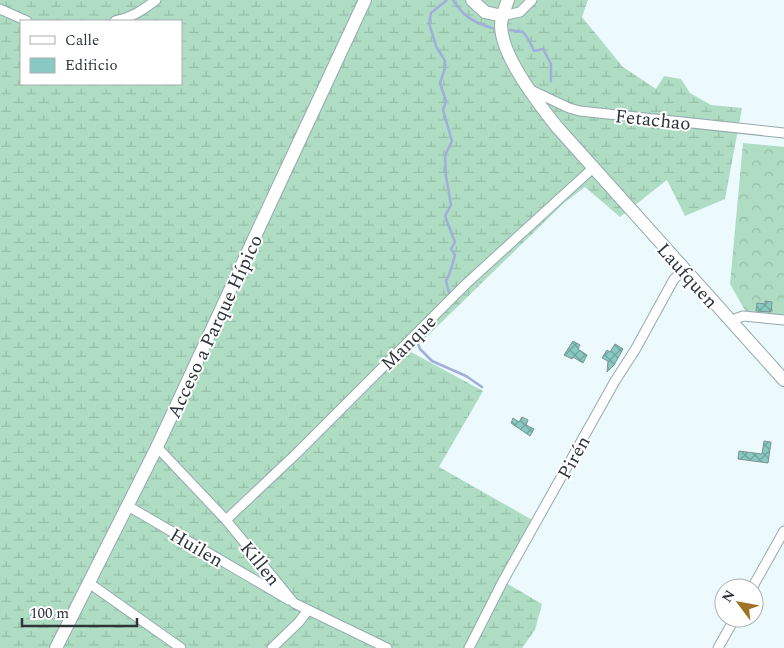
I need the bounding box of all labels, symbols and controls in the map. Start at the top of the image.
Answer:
legend [20,20,182,85]
text: Calle [65,29,99,52]
text: Edificio [65,54,118,77]
street label: Fetachao [614,102,692,139]
street label: Acceso a Parque Hípico [160,230,271,423]
street label: Laufquen [649,237,724,315]
street label: Manque [374,308,444,378]
street label: Pirén [551,431,598,485]
street label: Huilen [164,521,229,575]
street label: Killen [233,535,287,593]
north arrow [714,578,764,628]
text: N [716,586,740,607]
scale bar [22,596,138,628]
text: 100 m [30,602,69,625]

